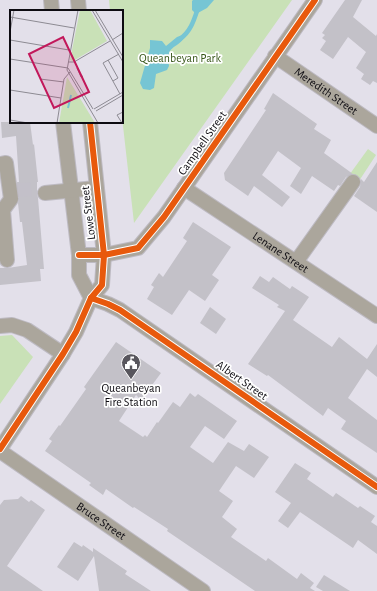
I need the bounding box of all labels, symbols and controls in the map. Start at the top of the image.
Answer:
inset map [10,10,123,123]
park label: Queanbeyan Park [139,52,221,65]
street label: Meredith Street [292,65,360,117]
street label: Campbell Street [176,109,229,177]
street label: Lowe Street [79,185,97,241]
street label: Lenane Street [251,229,311,275]
public building icon: Queanbeyan Fire Station [120,352,142,380]
street label: Albert Street [214,358,270,402]
place label: Queanbeyan Fire Station [101,382,161,408]
street label: Bruce Street [74,500,128,542]

